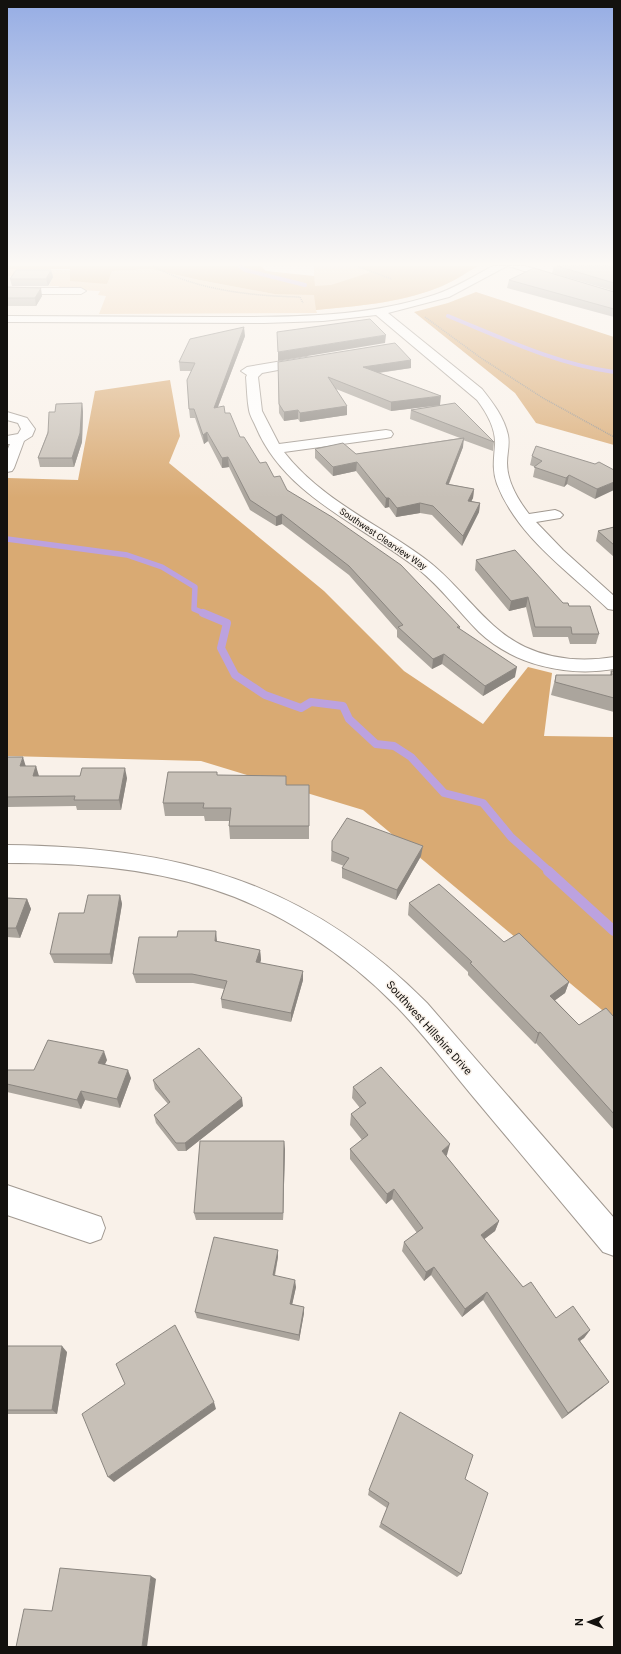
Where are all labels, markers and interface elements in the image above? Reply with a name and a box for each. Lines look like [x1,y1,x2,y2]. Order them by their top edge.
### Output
street label: Southwest Clearview Way [338,506,429,572]
street label: Southwest Hillshire Drive [383,978,475,1078]
north arrow [569,1602,609,1642]
text: N [573,1618,586,1626]

